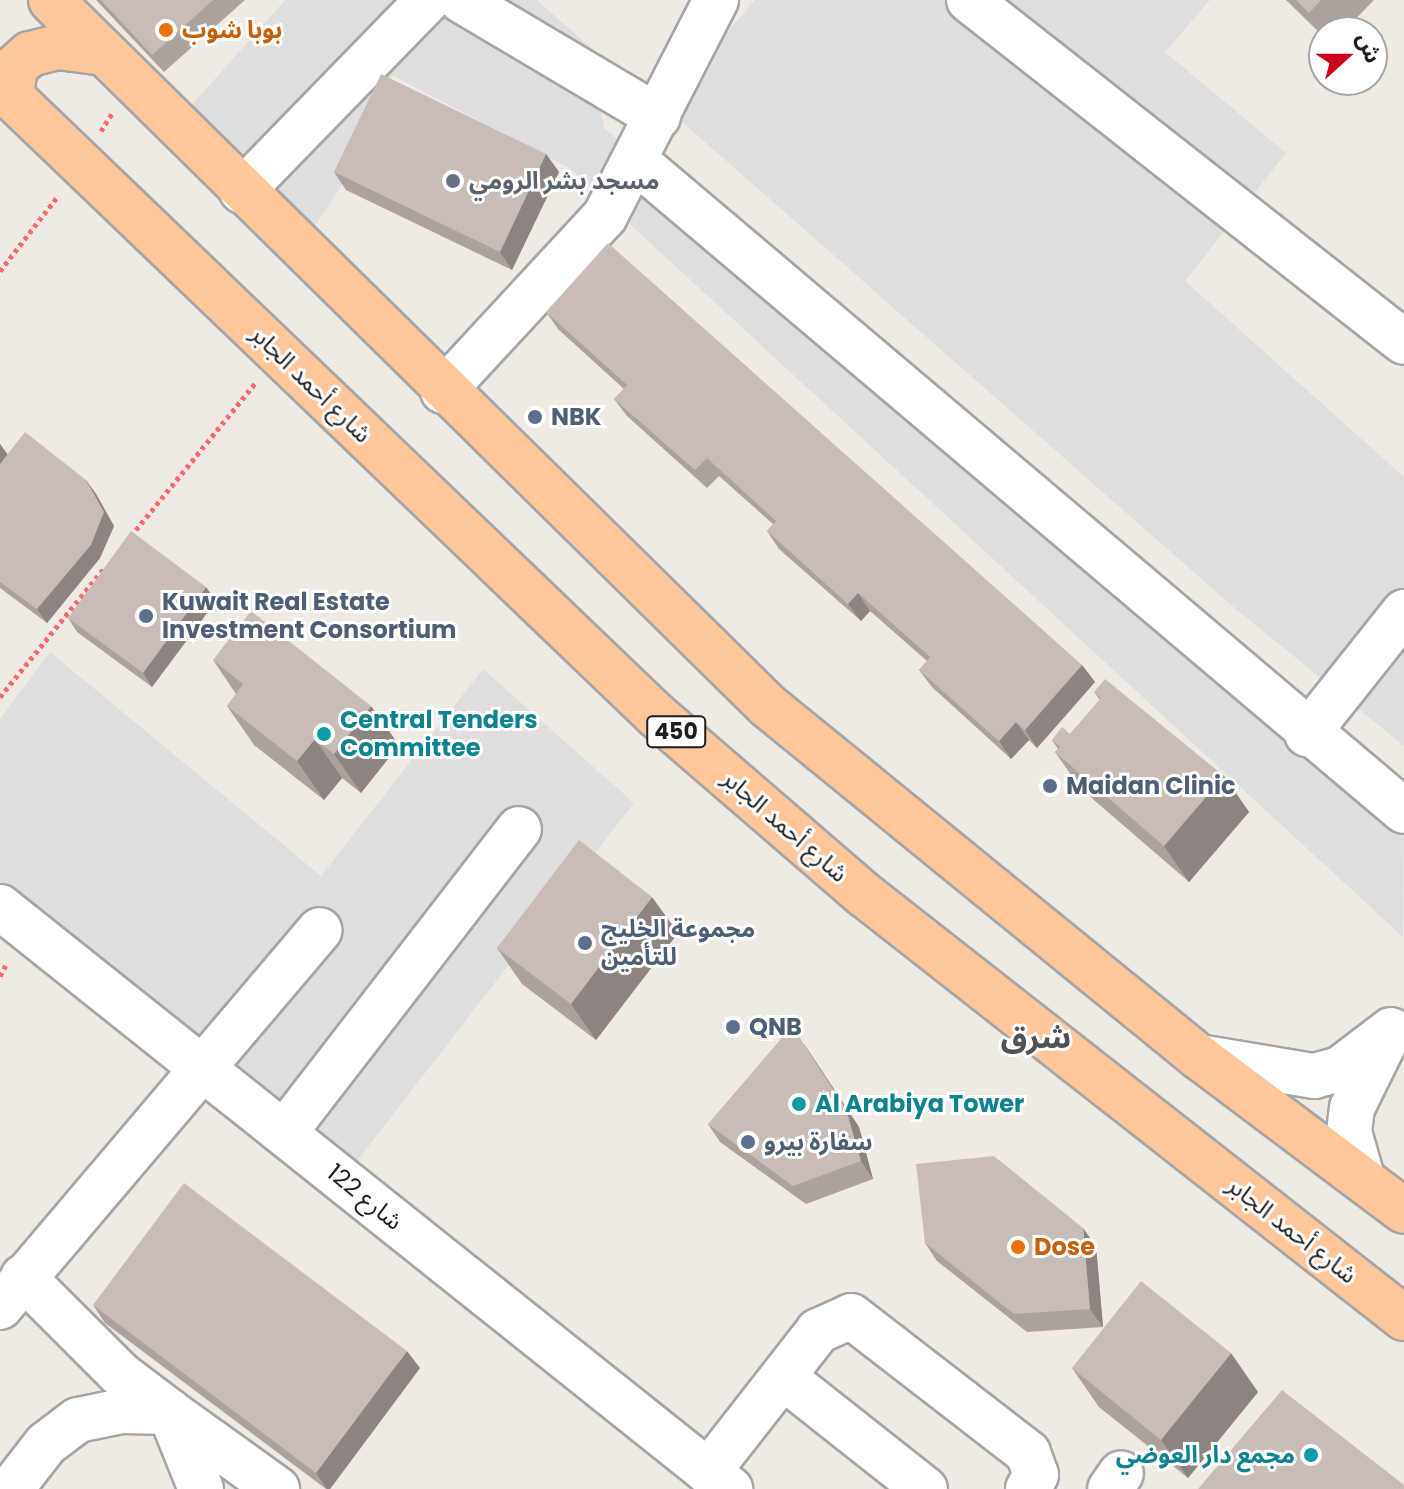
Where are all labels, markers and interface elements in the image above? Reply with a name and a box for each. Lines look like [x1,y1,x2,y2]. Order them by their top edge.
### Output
place label: بوبا شوب [182,16,282,44]
north arrow [1308,16,1388,96]
marker: بوبا شوب [157,21,175,39]
text: ش [1349,28,1389,68]
place label: مسجد بشر الرومي [469,167,659,195]
marker: مسجد بشر الرومي [444,172,462,190]
street label: شارع أحمد الجابر [245,319,377,449]
place label: NBK [551,403,602,431]
marker: NBK [526,408,544,426]
place label: Kuwait Real Estate Investment Consortium [162,588,457,644]
marker: Kuwait Real Estate Investment Consortium [137,607,155,625]
place label: Central Tenders Committee [340,706,538,762]
road number: 450 [646,714,706,750]
marker: Central Tenders Committee [315,725,333,743]
street label: شارع أحمد الجابر [717,764,853,888]
place label: Maidan Clinic [1066,772,1235,800]
marker: Maidan Clinic [1041,777,1059,795]
place label: مجموعة الخليج للتأمين [601,915,755,971]
marker: مجموعة الخليج للتأمين [576,934,594,952]
place label: QNB [749,1013,802,1041]
marker: QNB [724,1018,742,1036]
district label: شرق [1001,1018,1071,1056]
place label: Al Arabiya Tower [815,1090,1024,1118]
marker: Al Arabiya Tower [790,1095,808,1113]
place label: سفارة بيرو [764,1128,873,1156]
marker: سفارة بيرو [739,1133,757,1151]
street label: شارع 122 [322,1158,408,1236]
street label: شارع أحمد الجابر [1222,1171,1362,1289]
place label: Dose [1034,1233,1095,1261]
marker: Dose [1009,1238,1027,1256]
place label: مجمع دار العوضي [1116,1441,1295,1469]
marker: مجمع دار العوضي [1302,1446,1320,1464]

